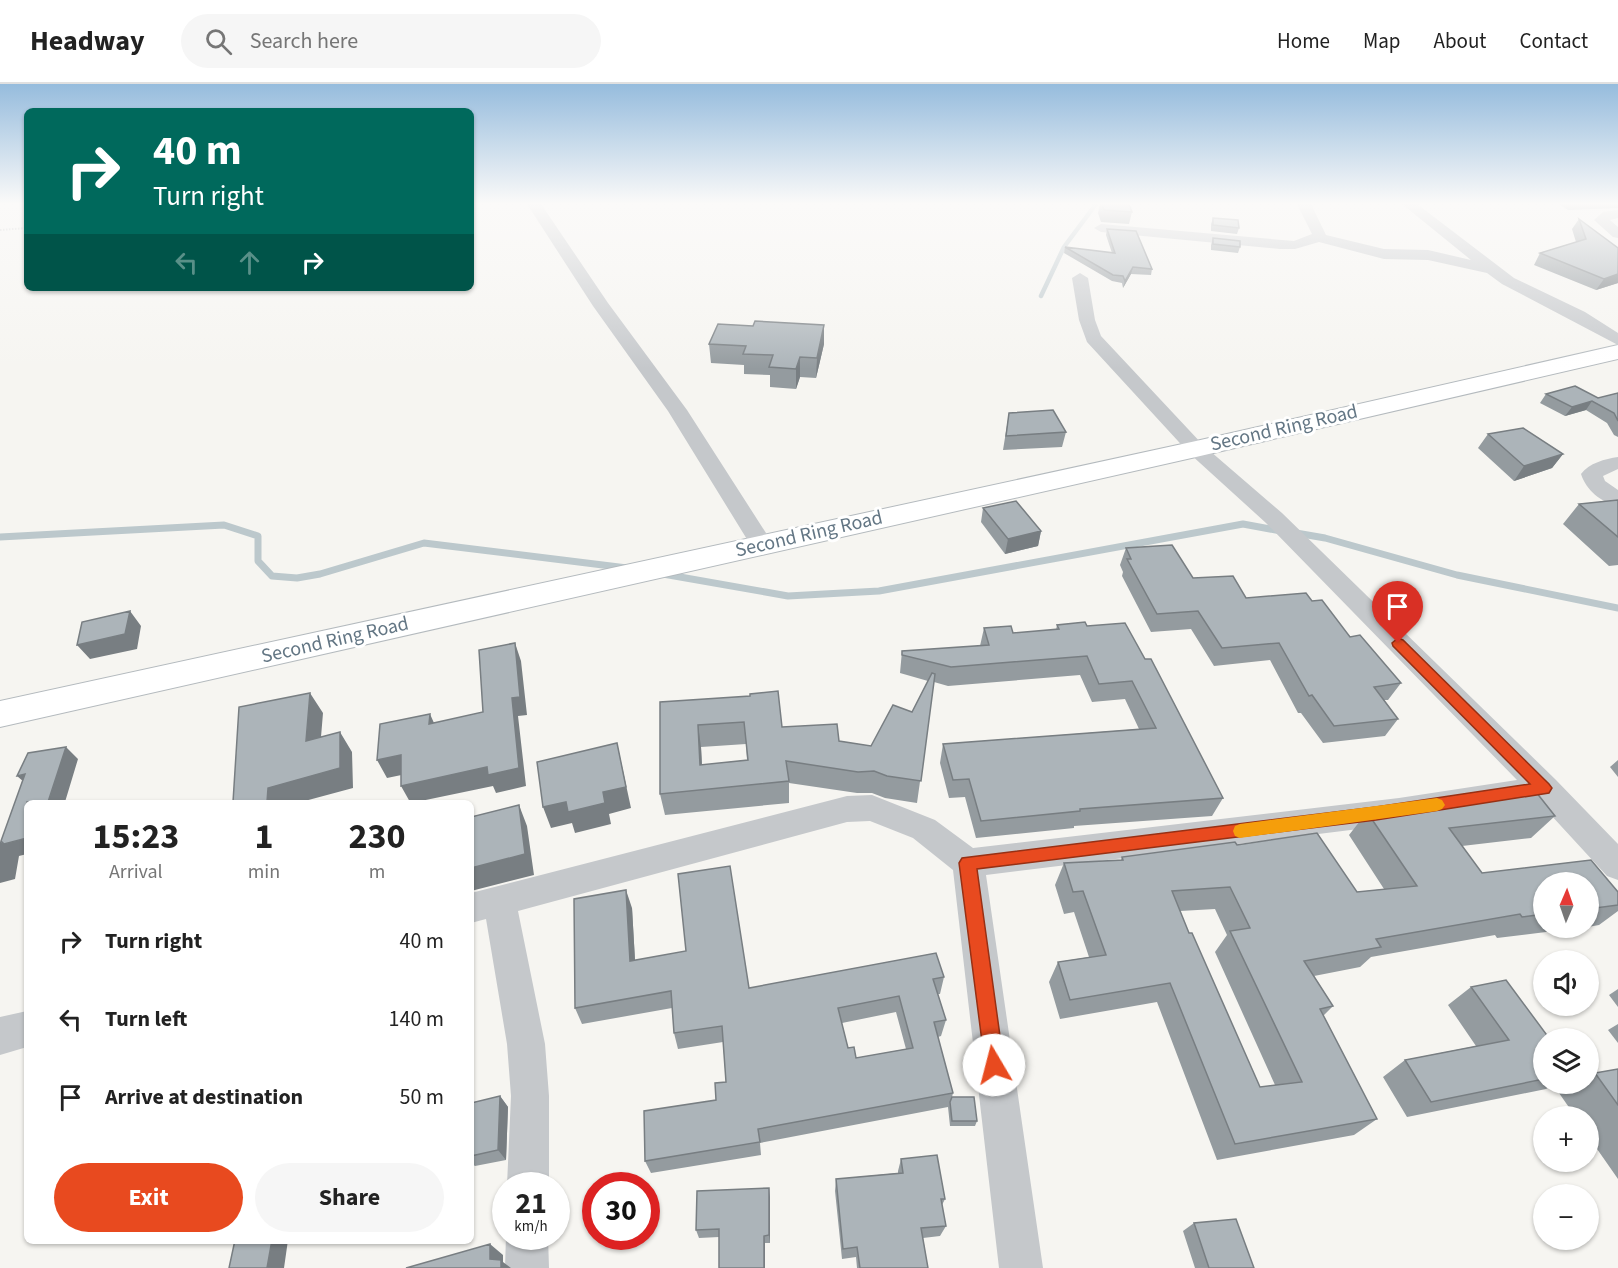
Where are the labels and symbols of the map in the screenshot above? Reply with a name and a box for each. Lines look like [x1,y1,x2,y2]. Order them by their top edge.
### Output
street label: Second Ring Road [1208,397,1360,459]
street label: Second Ring Road [733,503,885,565]
pin [1372,581,1423,643]
street label: Second Ring Road [259,609,411,671]
north arrow [1533,872,1599,938]
position arrow [962,1033,1026,1097]
speed limit sign: 30 [582,1172,660,1250]

